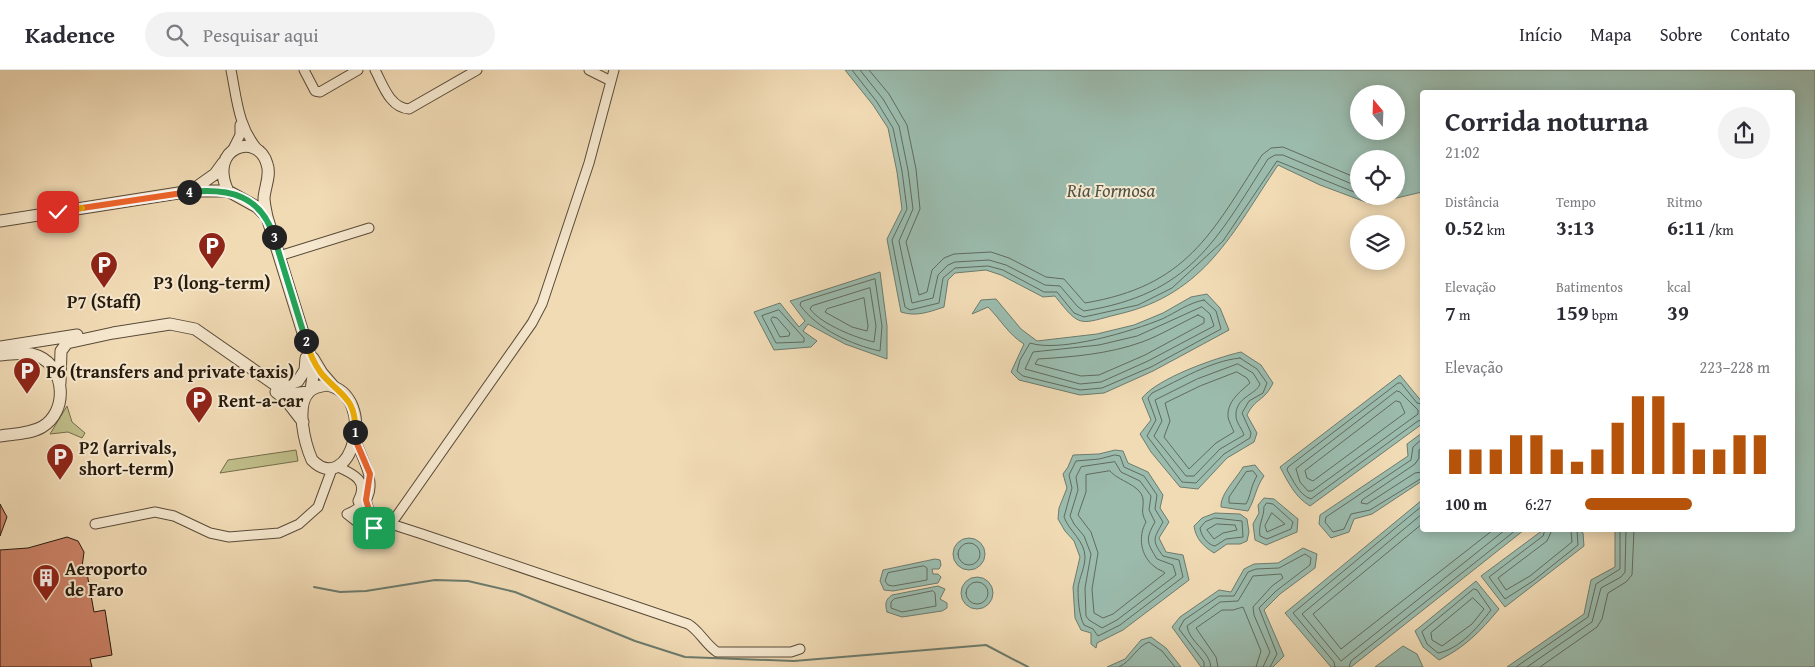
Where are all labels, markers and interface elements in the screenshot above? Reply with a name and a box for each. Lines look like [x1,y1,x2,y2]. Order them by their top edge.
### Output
search box [145,12,495,57]
text: Kadence [25,17,115,52]
icon: search [163,21,191,49]
text: Pesquisar aqui [203,21,319,49]
text: Início [1519,21,1562,48]
text: Mapa [1590,21,1632,48]
text: Sobre [1660,21,1703,48]
text: Contato [1731,21,1790,48]
north arrow [1350,85,1405,140]
map controls [1350,85,1405,270]
text: Corrida noturna [1445,100,1649,141]
button: share [1718,107,1770,159]
text: 21:02 [1445,140,1480,164]
button: locate [1350,150,1405,205]
water label: Ria Formosa [1066,176,1155,204]
pin: 4 [176,180,202,204]
text: 4 [186,182,193,202]
pin [37,191,79,233]
text: Distância [1445,192,1499,212]
text: Tempo [1556,192,1596,212]
text: Ritmo [1667,192,1703,212]
icon: check [44,198,72,226]
text: 0.52 [1445,212,1484,243]
text: 3:13 [1556,212,1595,243]
text: 6:11 [1667,212,1706,243]
button: layers [1350,215,1405,270]
text: km [1484,220,1505,240]
text: /km [1706,220,1734,240]
pin: 3 [262,224,286,250]
text: 3 [271,227,278,247]
parking icon: P3 (long-term) [197,231,227,270]
parking icon: P7 (Staff) [89,250,119,289]
place label: P3 (long-term) [154,269,271,296]
text: Elevação [1445,277,1496,297]
text: Batimentos [1556,277,1623,297]
text: kcal [1667,277,1691,297]
place label: P7 (Staff) [67,288,141,315]
text: 7 [1445,297,1456,328]
text: 159 [1556,297,1589,328]
text: 39 [1667,297,1689,328]
text: m [1456,305,1470,325]
text: bpm [1589,305,1618,325]
pin: 2 [294,328,318,354]
text: 2 [303,331,310,351]
text: Elevação [1445,355,1503,379]
text: 223–228 m [1700,355,1770,379]
parking icon: P6 (transfers and private taxis) [12,356,42,395]
place label: P6 (transfers and private taxis) [46,358,294,385]
parking icon: Rent-a-car [184,385,214,424]
place label: Rent-a-car [218,387,304,414]
pin: 1 [342,420,368,444]
text: 1 [352,422,359,442]
place label: P2 (arrivals, short-term) [79,434,177,482]
parking icon: P2 (arrivals, short-term) [45,442,75,481]
text: 100 m [1445,492,1487,516]
text: 6:27 [1525,492,1552,516]
pin [353,507,395,549]
icon: arrive [360,514,388,542]
place label: Aeroporto de Faro [65,555,148,603]
building icon: Aeroporto de Faro [31,563,61,602]

